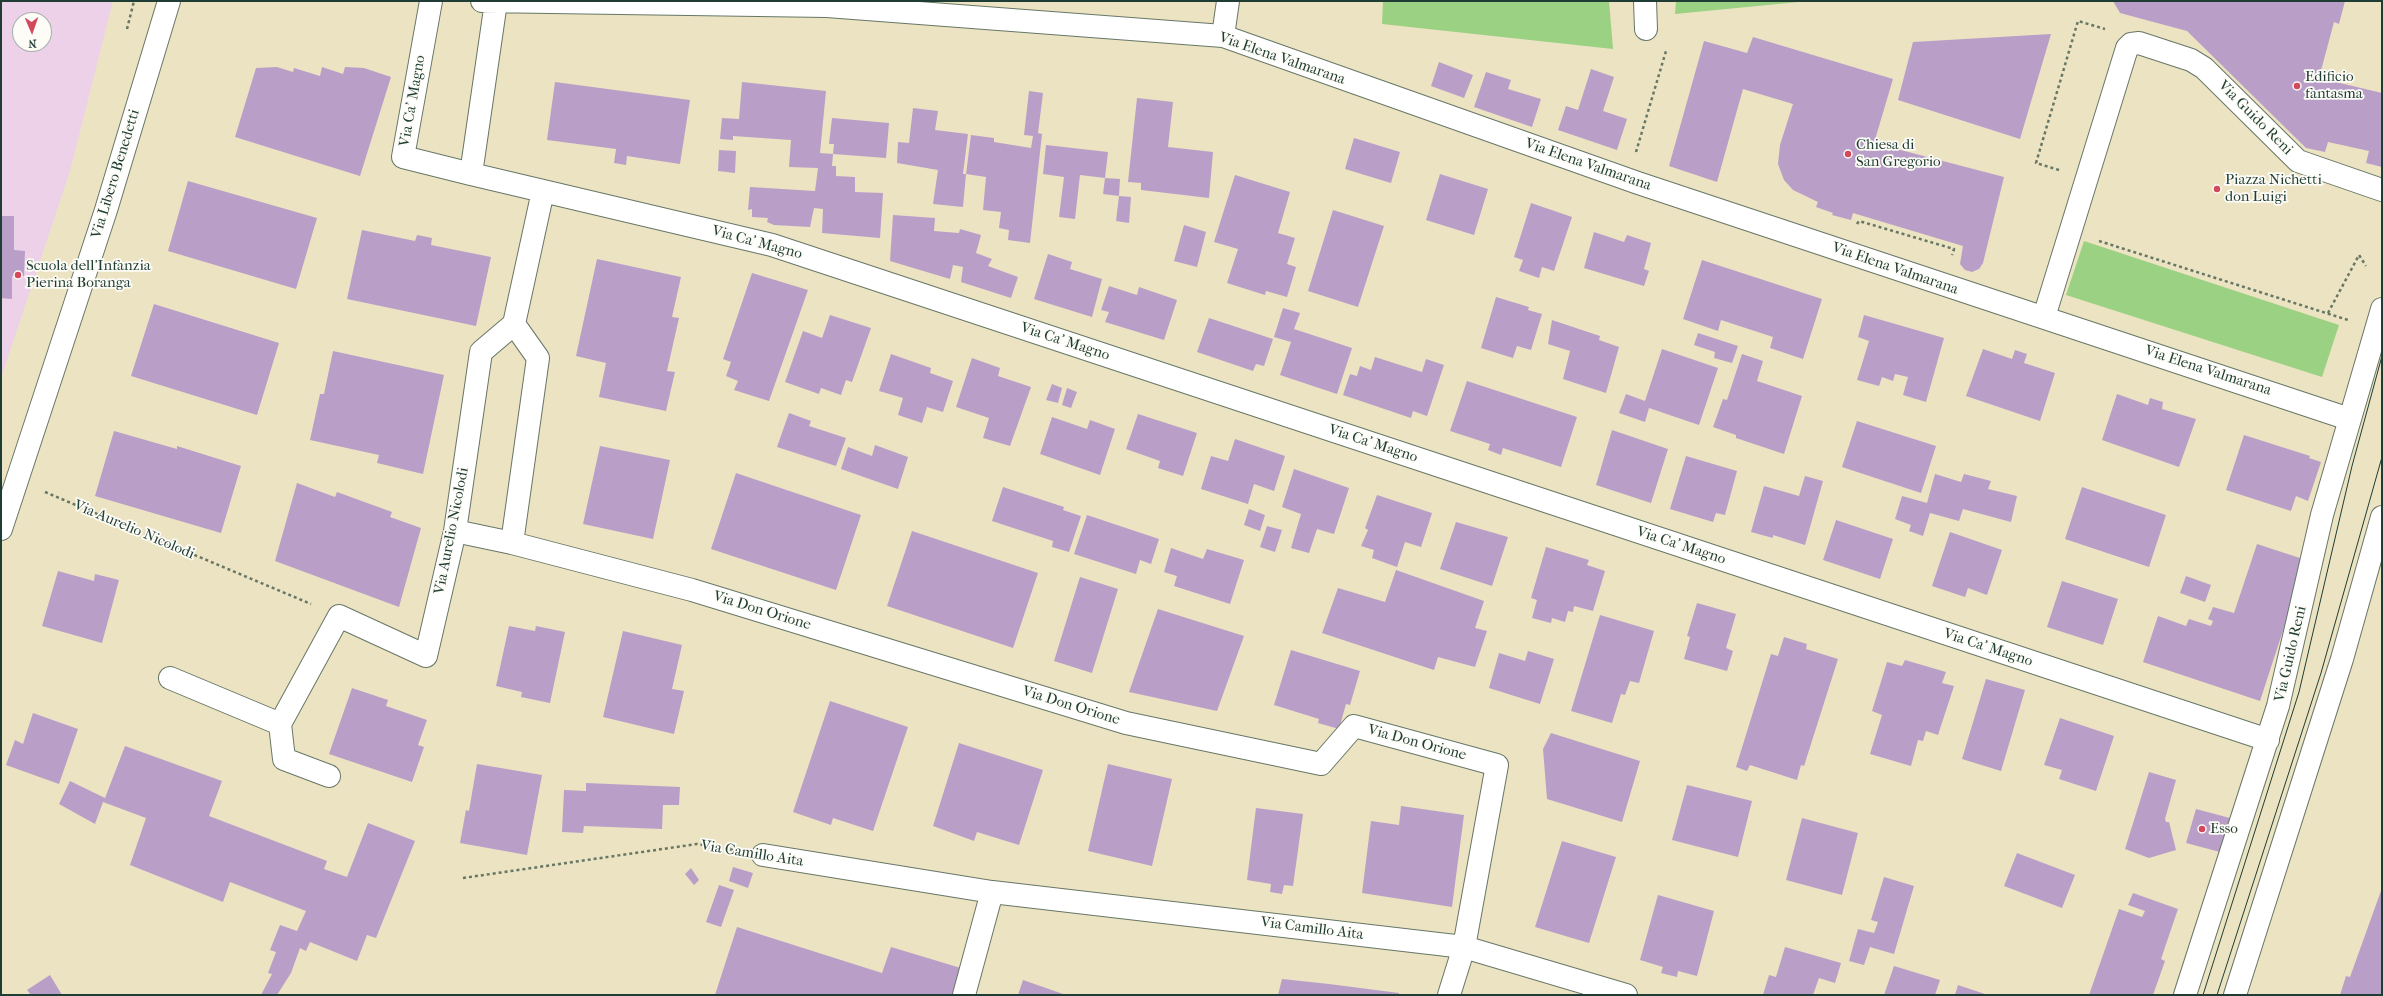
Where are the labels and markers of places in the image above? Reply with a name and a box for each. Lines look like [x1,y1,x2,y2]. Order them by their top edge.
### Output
place label: Edificio fantasma [2305,68,2363,103]
marker: Edificio fantasma [2292,81,2302,91]
place label: Chiesa di San Gregorio [1856,136,1941,171]
marker: Chiesa di San Gregorio [1843,149,1853,159]
place label: Piazza Nichetti don Luigi [2225,171,2322,206]
marker: Piazza Nichetti don Luigi [2212,184,2222,194]
place label: Scuola dell'Infanzia Pierina Boranga [26,257,151,292]
marker: Scuola dell'Infanzia Pierina Boranga [13,270,23,280]
place label: Esso [2210,820,2238,838]
marker: Esso [2197,824,2207,834]

